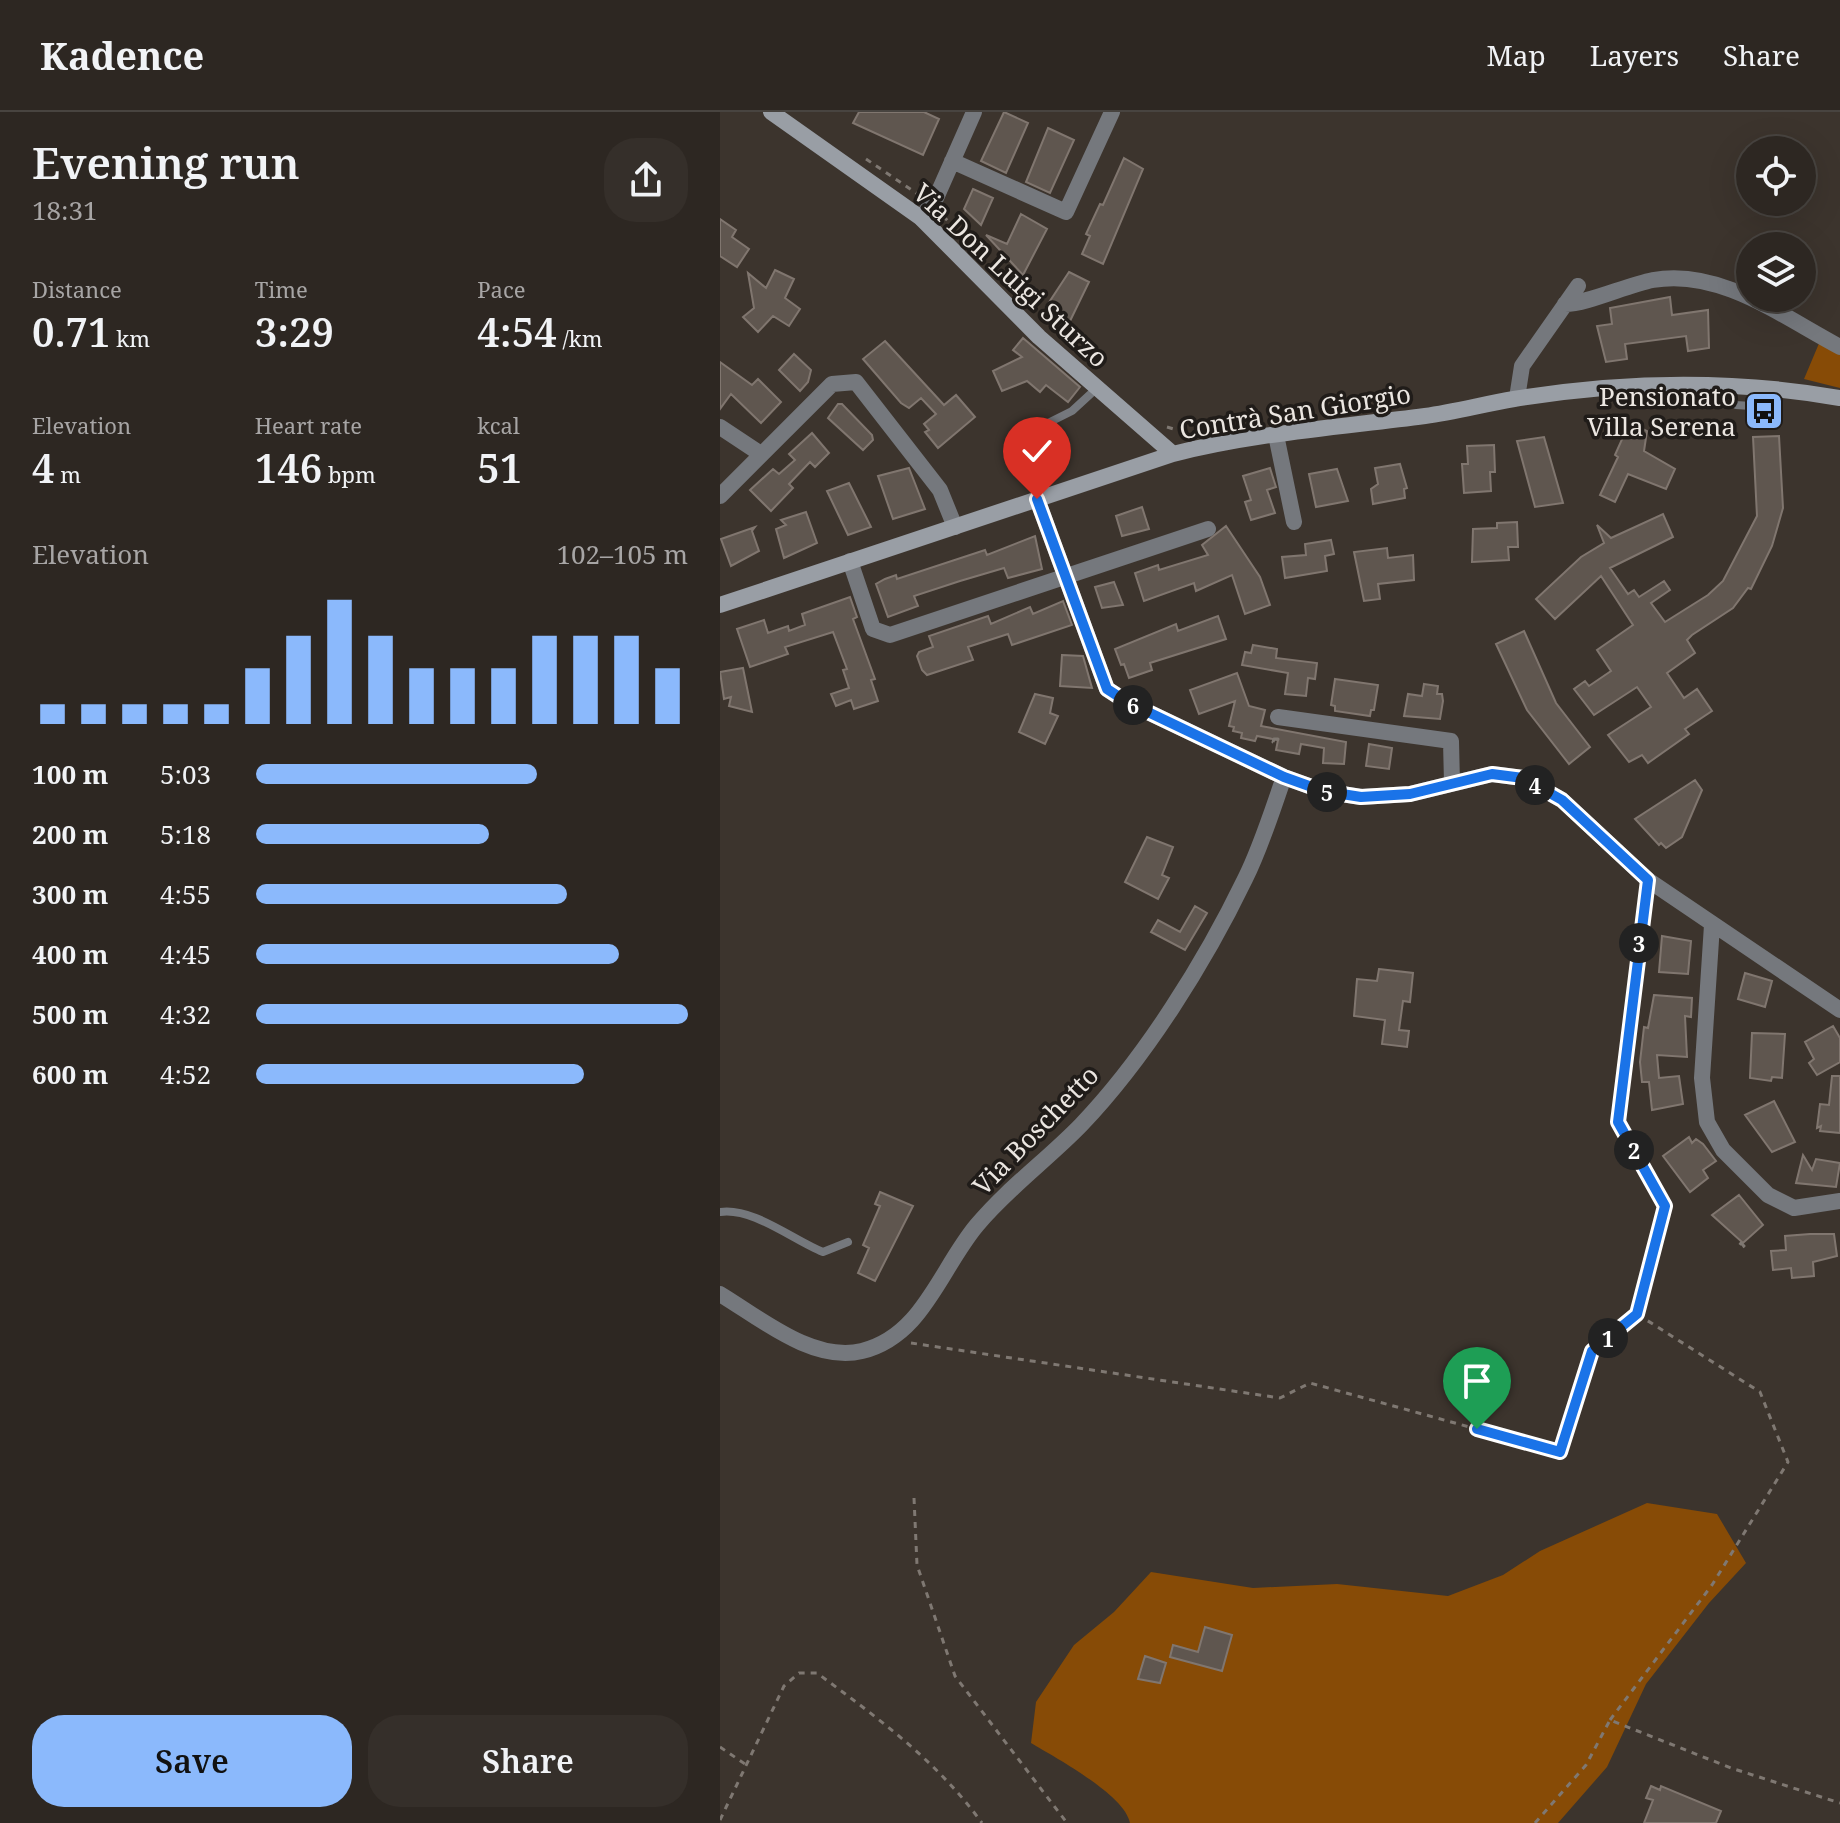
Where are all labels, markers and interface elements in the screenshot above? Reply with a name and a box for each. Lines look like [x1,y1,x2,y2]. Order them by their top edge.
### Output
text: Kadence [40,29,204,81]
text: Map [1487,36,1546,74]
text: Layers [1590,36,1679,74]
text: Share [1723,36,1800,74]
text: Evening run [32,132,300,192]
map controls [1736,136,1816,312]
button: locate [1736,136,1816,216]
button: share [604,138,688,222]
street label: Via Don Luigi Sturzo [905,175,1117,375]
text: 18:31 [32,192,98,228]
button: layers [1736,232,1816,312]
text: Distance [32,274,122,304]
text: Time [255,274,308,304]
text: Pace [477,274,526,304]
text: 0.71 [32,304,111,359]
text: 3:29 [255,304,334,359]
text: 4:54 [477,304,557,359]
text: km [111,323,150,353]
text: /km [557,323,603,353]
street label: Contrà San Giorgio [1177,375,1413,447]
place label: Pensionato Villa Serena [1587,378,1736,444]
bus stop icon: Pensionato Villa Serena [1743,390,1785,432]
text: Elevation [32,410,131,440]
text: Heart rate [255,410,362,440]
text: kcal [477,410,520,440]
pin [1003,417,1071,499]
icon: check [1015,429,1059,473]
text: 4 [32,440,55,495]
text: 146 [255,440,322,495]
text: 51 [477,440,522,495]
text: m [55,459,81,489]
text: bpm [322,459,376,489]
text: Elevation [32,536,149,572]
text: 102–105 m [556,536,688,572]
pin: 6 [1113,685,1153,725]
text: 6 [1127,690,1139,720]
text: 100 m [32,756,108,792]
text: 5:03 [160,756,211,792]
pin: 4 [1515,765,1555,805]
text: 4 [1529,770,1541,800]
pin: 5 [1307,772,1347,812]
text: 5 [1321,777,1333,807]
text: 200 m [32,816,108,852]
text: 5:18 [160,816,211,852]
text: 300 m [32,876,108,912]
text: 4:55 [160,876,211,912]
pin: 3 [1619,923,1659,963]
text: 3 [1633,928,1645,958]
text: 400 m [32,936,108,972]
text: 4:45 [160,936,211,972]
text: 500 m [32,996,108,1032]
text: 4:32 [160,996,211,1032]
text: 600 m [32,1056,108,1092]
text: 4:52 [160,1056,211,1092]
street label: Via Boschetto [964,1057,1106,1203]
pin: 2 [1614,1130,1654,1170]
text: 2 [1628,1135,1640,1165]
pin: 1 [1588,1318,1628,1358]
text: 1 [1602,1323,1614,1353]
pin [1443,1347,1511,1429]
icon: arrive [1455,1359,1499,1403]
button: Save [32,1715,352,1807]
button: Share [368,1715,688,1807]

